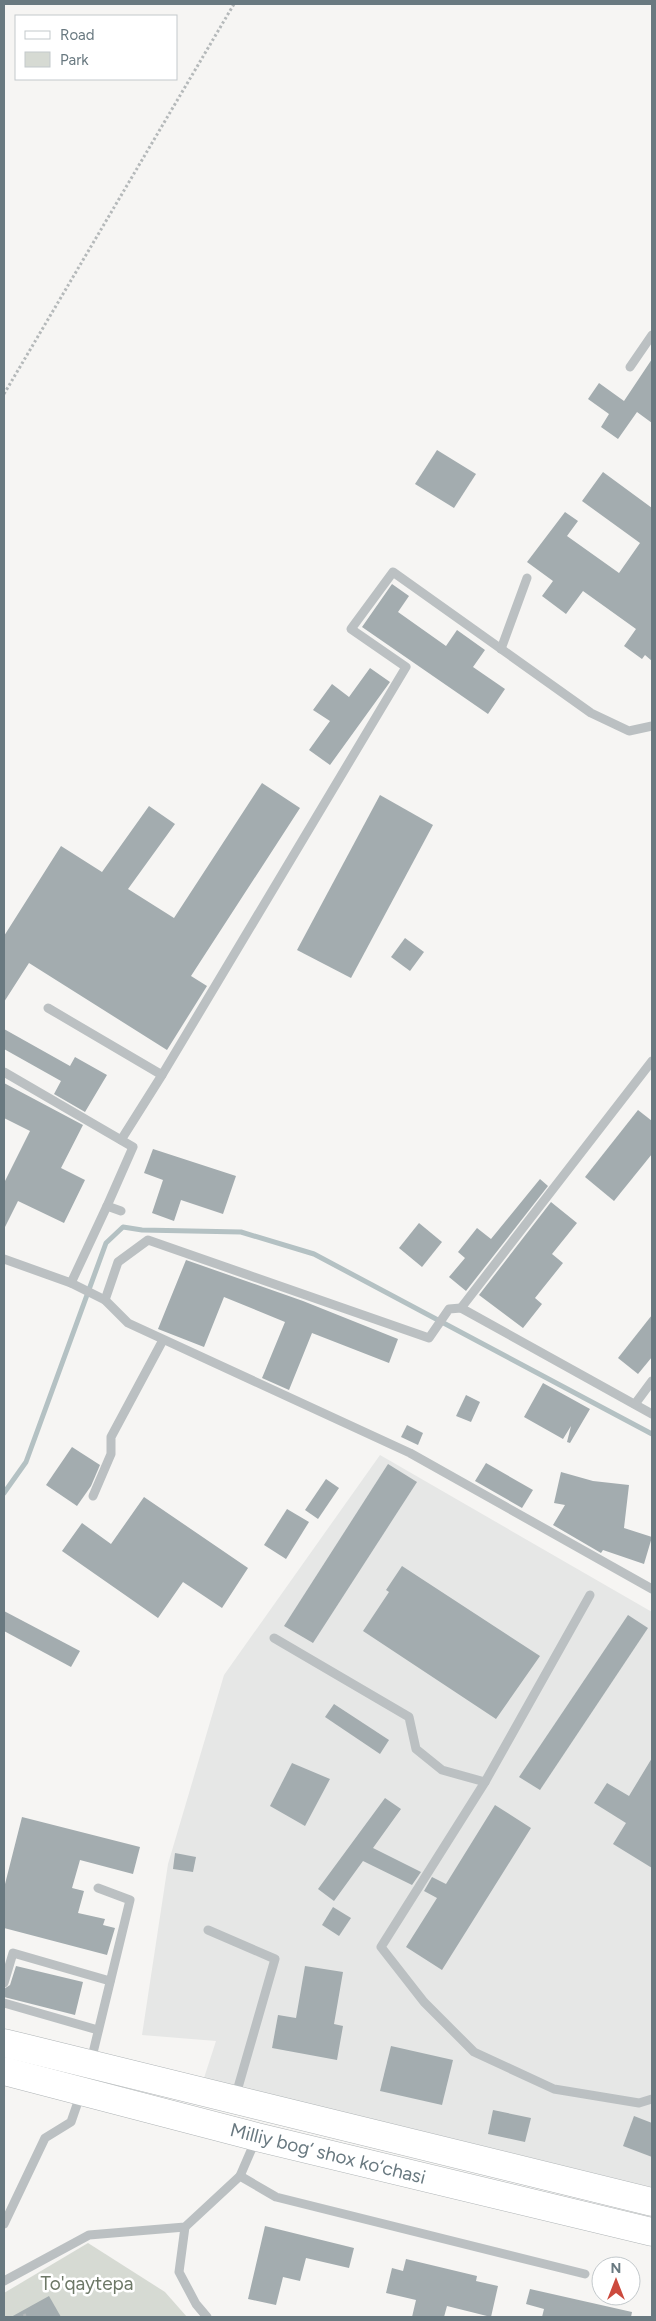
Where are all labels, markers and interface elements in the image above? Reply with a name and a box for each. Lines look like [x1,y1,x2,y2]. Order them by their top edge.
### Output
legend [15,15,178,80]
text: Road [60,26,95,44]
text: Park [60,51,89,69]
street label: Milliy bog‘ shox ko‘chasi [228,2118,428,2189]
north arrow [591,2256,641,2306]
text: N [611,2260,621,2277]
park label: To'qaytepa [40,2272,134,2295]

